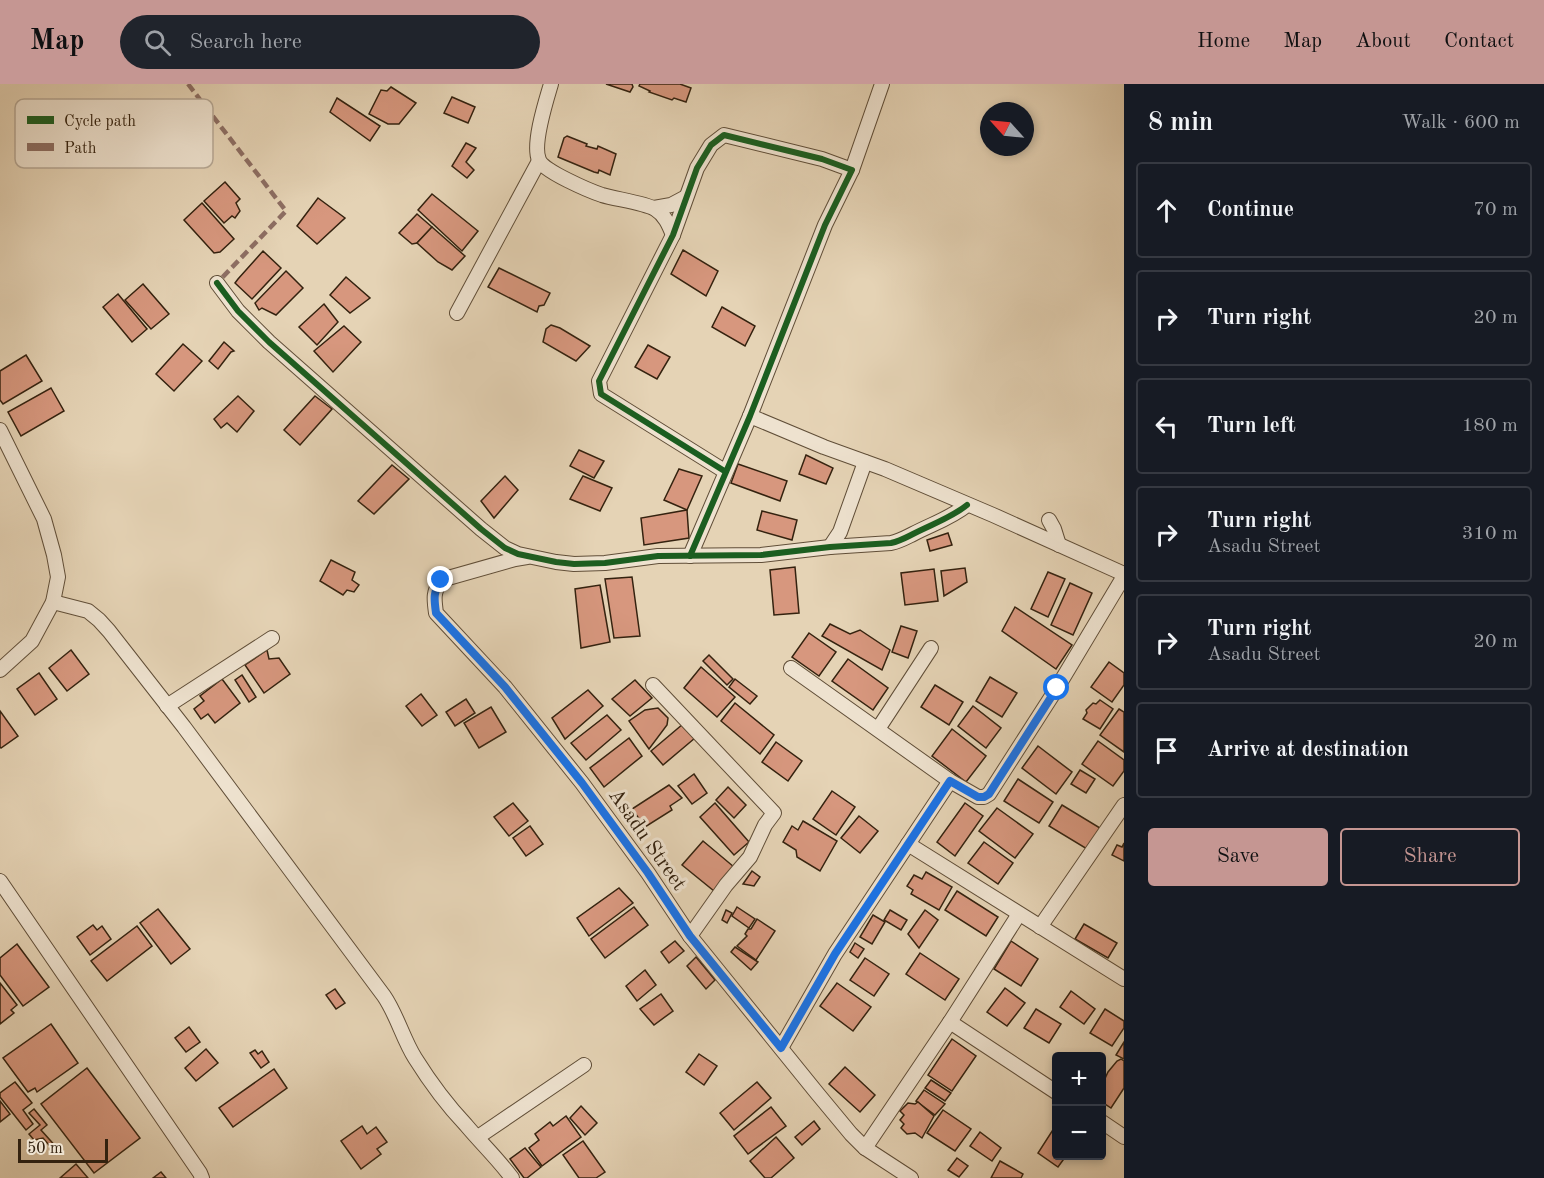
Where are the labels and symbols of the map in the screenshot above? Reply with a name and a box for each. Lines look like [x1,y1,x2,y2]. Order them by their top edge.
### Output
legend [15,99,213,168]
north arrow [980,102,1034,156]
text: Cycle path [64,114,136,130]
text: Path [64,141,97,157]
route end [427,566,453,592]
route start [1043,674,1069,700]
street label: Asadu Street [604,785,690,895]
scale bar [18,1136,108,1164]

